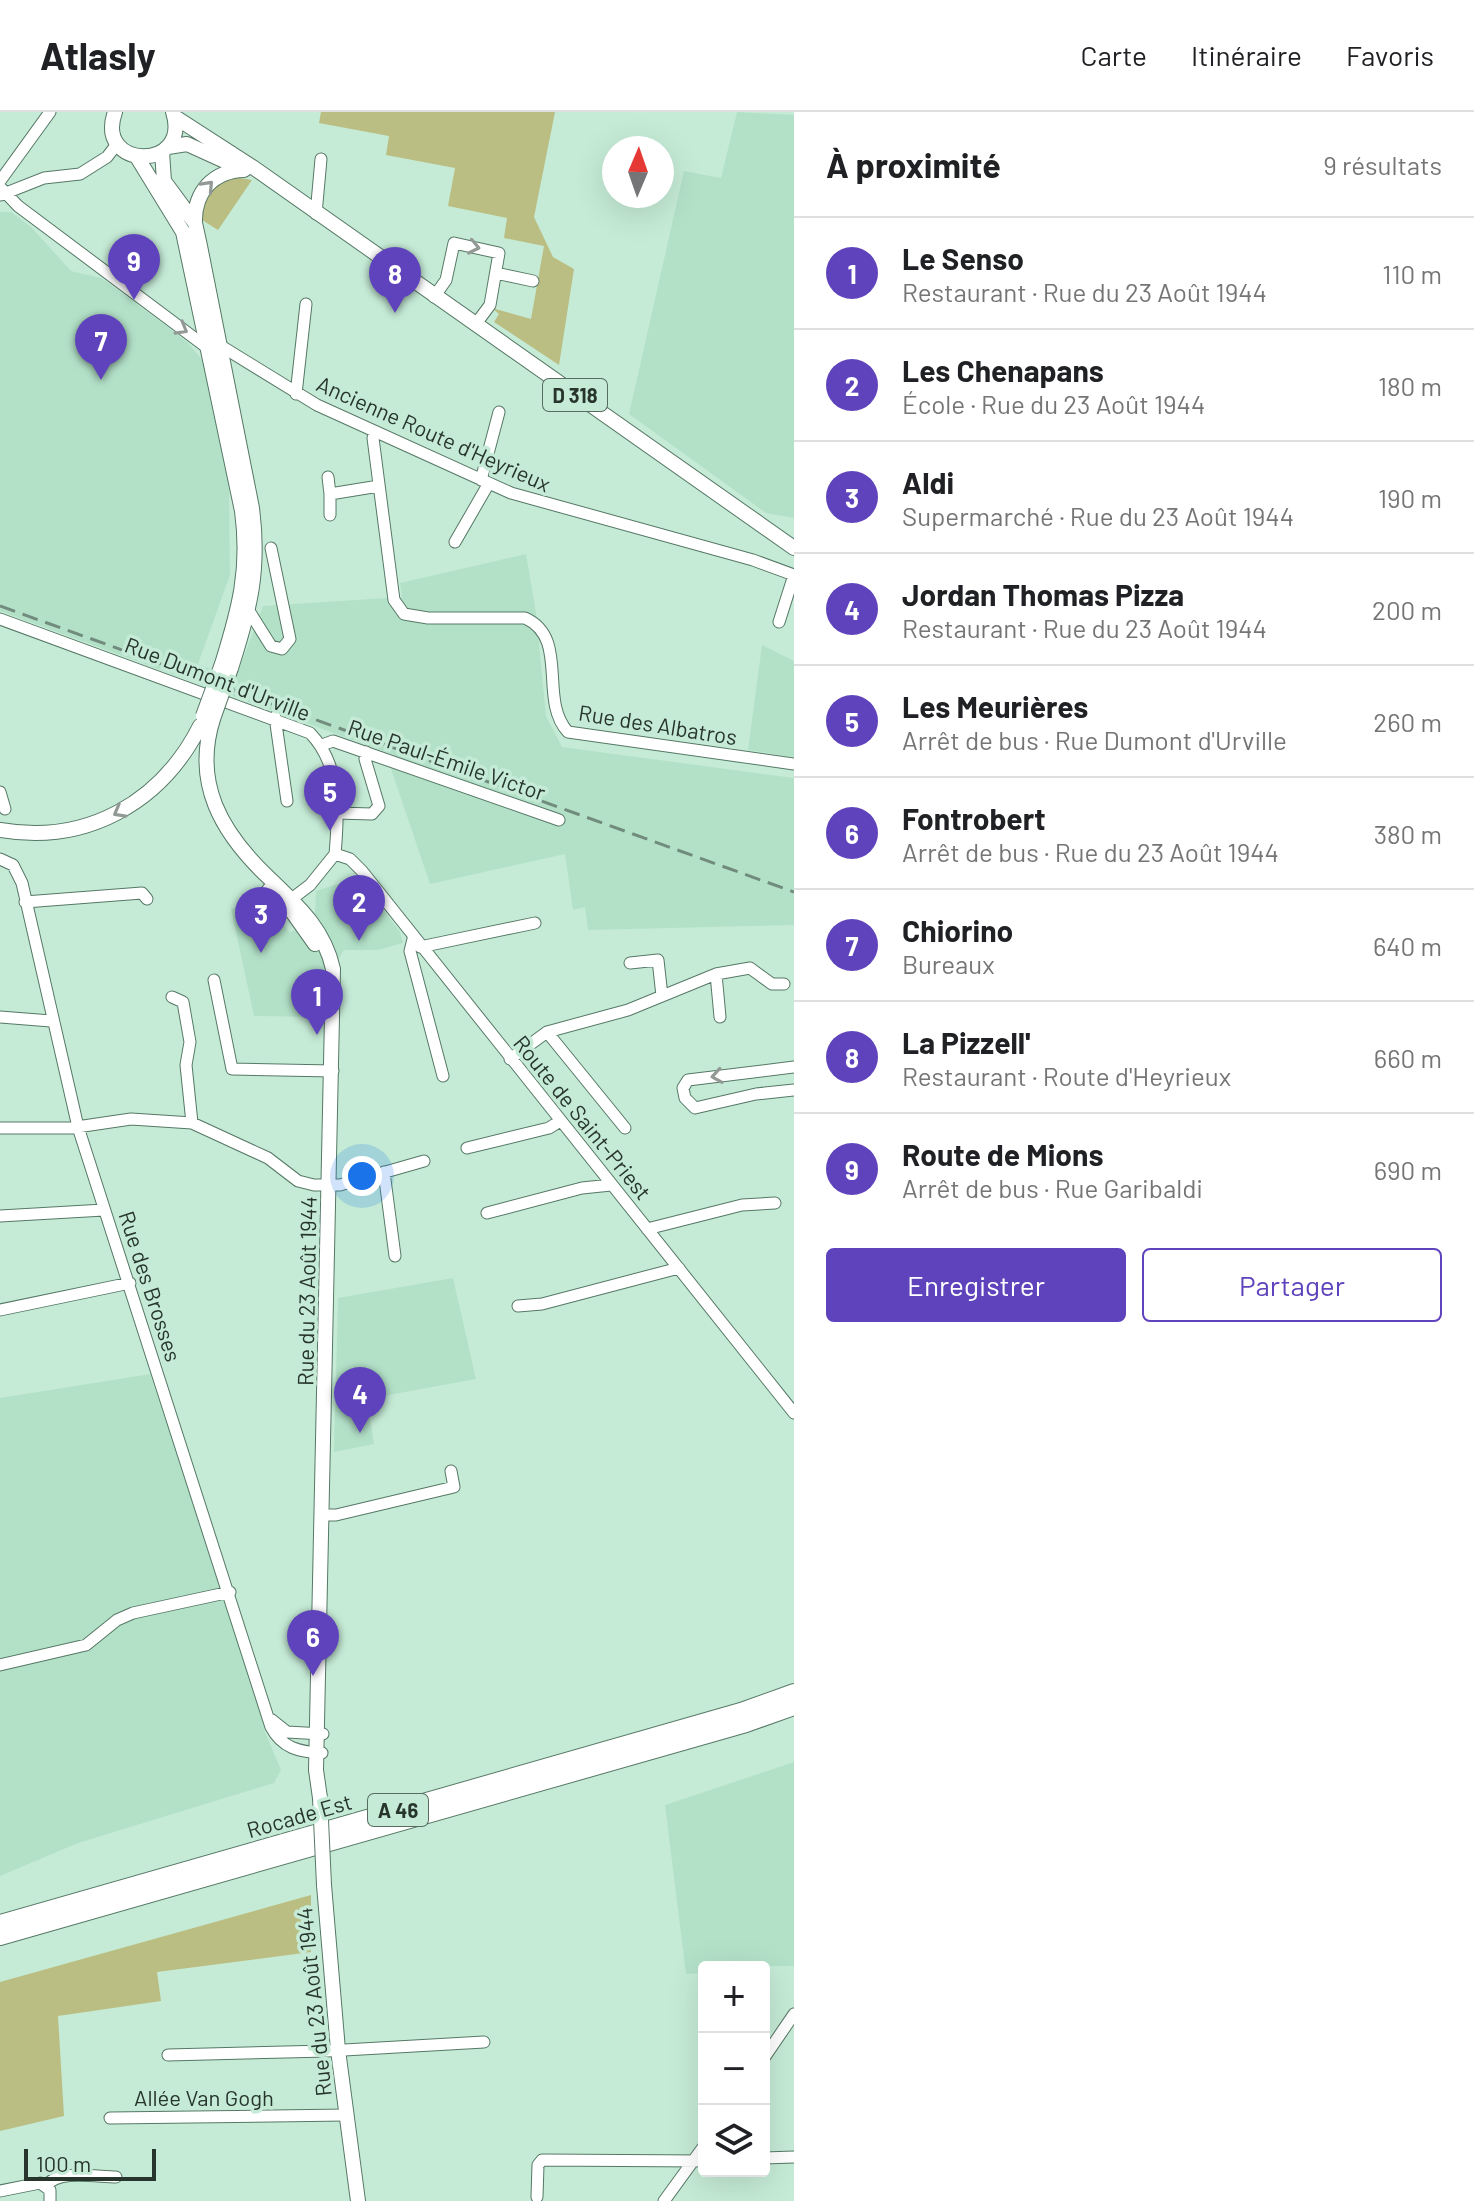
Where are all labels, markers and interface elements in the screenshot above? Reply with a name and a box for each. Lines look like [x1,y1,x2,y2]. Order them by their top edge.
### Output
text: Atlasly [40,32,156,78]
text: Carte [1081,38,1147,72]
text: Itinéraire [1191,38,1302,72]
text: Favoris [1346,38,1434,72]
north arrow [602,136,674,208]
text: À proximité [826,144,1001,185]
text: 9 résultats [1323,149,1442,180]
one-way arrow [199,181,214,195]
pin: 9 [108,234,160,300]
one-way arrow [466,238,480,255]
text: Le Senso [902,240,1024,276]
pin: 8 [369,247,421,313]
text: 1 [847,258,857,289]
text: 110 m [1382,258,1442,289]
text: Restaurant · Rue du 23 Août 1944 [902,276,1267,307]
pin: 7 [75,314,127,380]
one-way arrow [174,319,188,335]
text: Les Chenapans [902,352,1104,388]
street label: Ancienne Route d'Heyrieux [313,370,555,496]
text: 2 [845,370,859,401]
text: 180 m [1378,370,1442,401]
road number: D 318 [543,379,607,411]
text: École · Rue du 23 Août 1944 [902,388,1205,419]
text: Aldi [902,464,954,500]
text: 3 [845,482,859,513]
text: 190 m [1378,482,1442,513]
text: Supermarché · Rue du 23 Août 1944 [902,500,1294,531]
text: Jordan Thomas Pizza [902,576,1184,612]
text: 4 [844,594,860,625]
text: 200 m [1372,594,1442,625]
text: Restaurant · Rue du 23 Août 1944 [902,612,1267,643]
street label: Rue Dumont d'Urville [122,631,314,725]
text: Les Meurières [902,688,1088,724]
street label: Rue des Albatros [577,699,739,749]
text: 5 [845,706,859,737]
text: 260 m [1373,706,1442,737]
street label: Rue Paul-Émile Victor [345,713,549,805]
text: Arrêt de bus · Rue Dumont d'Urville [902,724,1287,755]
pin: 5 [304,765,356,831]
text: Fontrobert [902,800,1046,836]
one-way arrow [113,803,127,818]
text: 6 [845,818,859,849]
text: 380 m [1374,818,1442,849]
text: Arrêt de bus · Rue du 23 Août 1944 [902,836,1279,867]
pin: 2 [333,875,385,941]
pin: 3 [235,887,287,953]
text: Chiorino [902,912,1013,948]
text: 7 [846,930,858,961]
text: 640 m [1373,930,1442,961]
text: Bureaux [902,948,995,979]
pin: 1 [291,969,343,1035]
text: La Pizzell' [902,1024,1030,1060]
street label: Route de Saint-Priest [509,1030,657,1204]
text: 8 [845,1042,859,1073]
text: 660 m [1374,1042,1442,1073]
text: Restaurant · Route d'Heyrieux [902,1060,1231,1091]
one-way arrow [710,1067,723,1084]
text: Route de Mions [902,1136,1103,1172]
text: 9 [845,1154,859,1185]
text: 690 m [1374,1154,1442,1185]
your location [342,1156,382,1196]
text: Arrêt de bus · Rue Garibaldi [902,1172,1203,1203]
street label: Rue du 23 Août 1944 [291,1196,321,1386]
street label: Rue des Brosses [114,1208,188,1364]
button: Enregistrer [826,1248,1126,1322]
button: Partager [1142,1248,1442,1322]
pin: 4 [334,1367,386,1433]
pin: 6 [287,1610,339,1676]
street label: Rocade Est [243,1788,355,1842]
road number: A 46 [368,1794,428,1826]
street label: Rue du 23 Août 1944 [290,1906,336,2098]
map controls [698,1961,770,2177]
button: + [698,1961,770,2033]
button: − [698,2033,770,2105]
street label: Allée Van Gogh [134,2084,274,2110]
button: layers [698,2105,770,2177]
scale bar [24,2145,156,2181]
text: 100 m [36,2150,91,2176]

